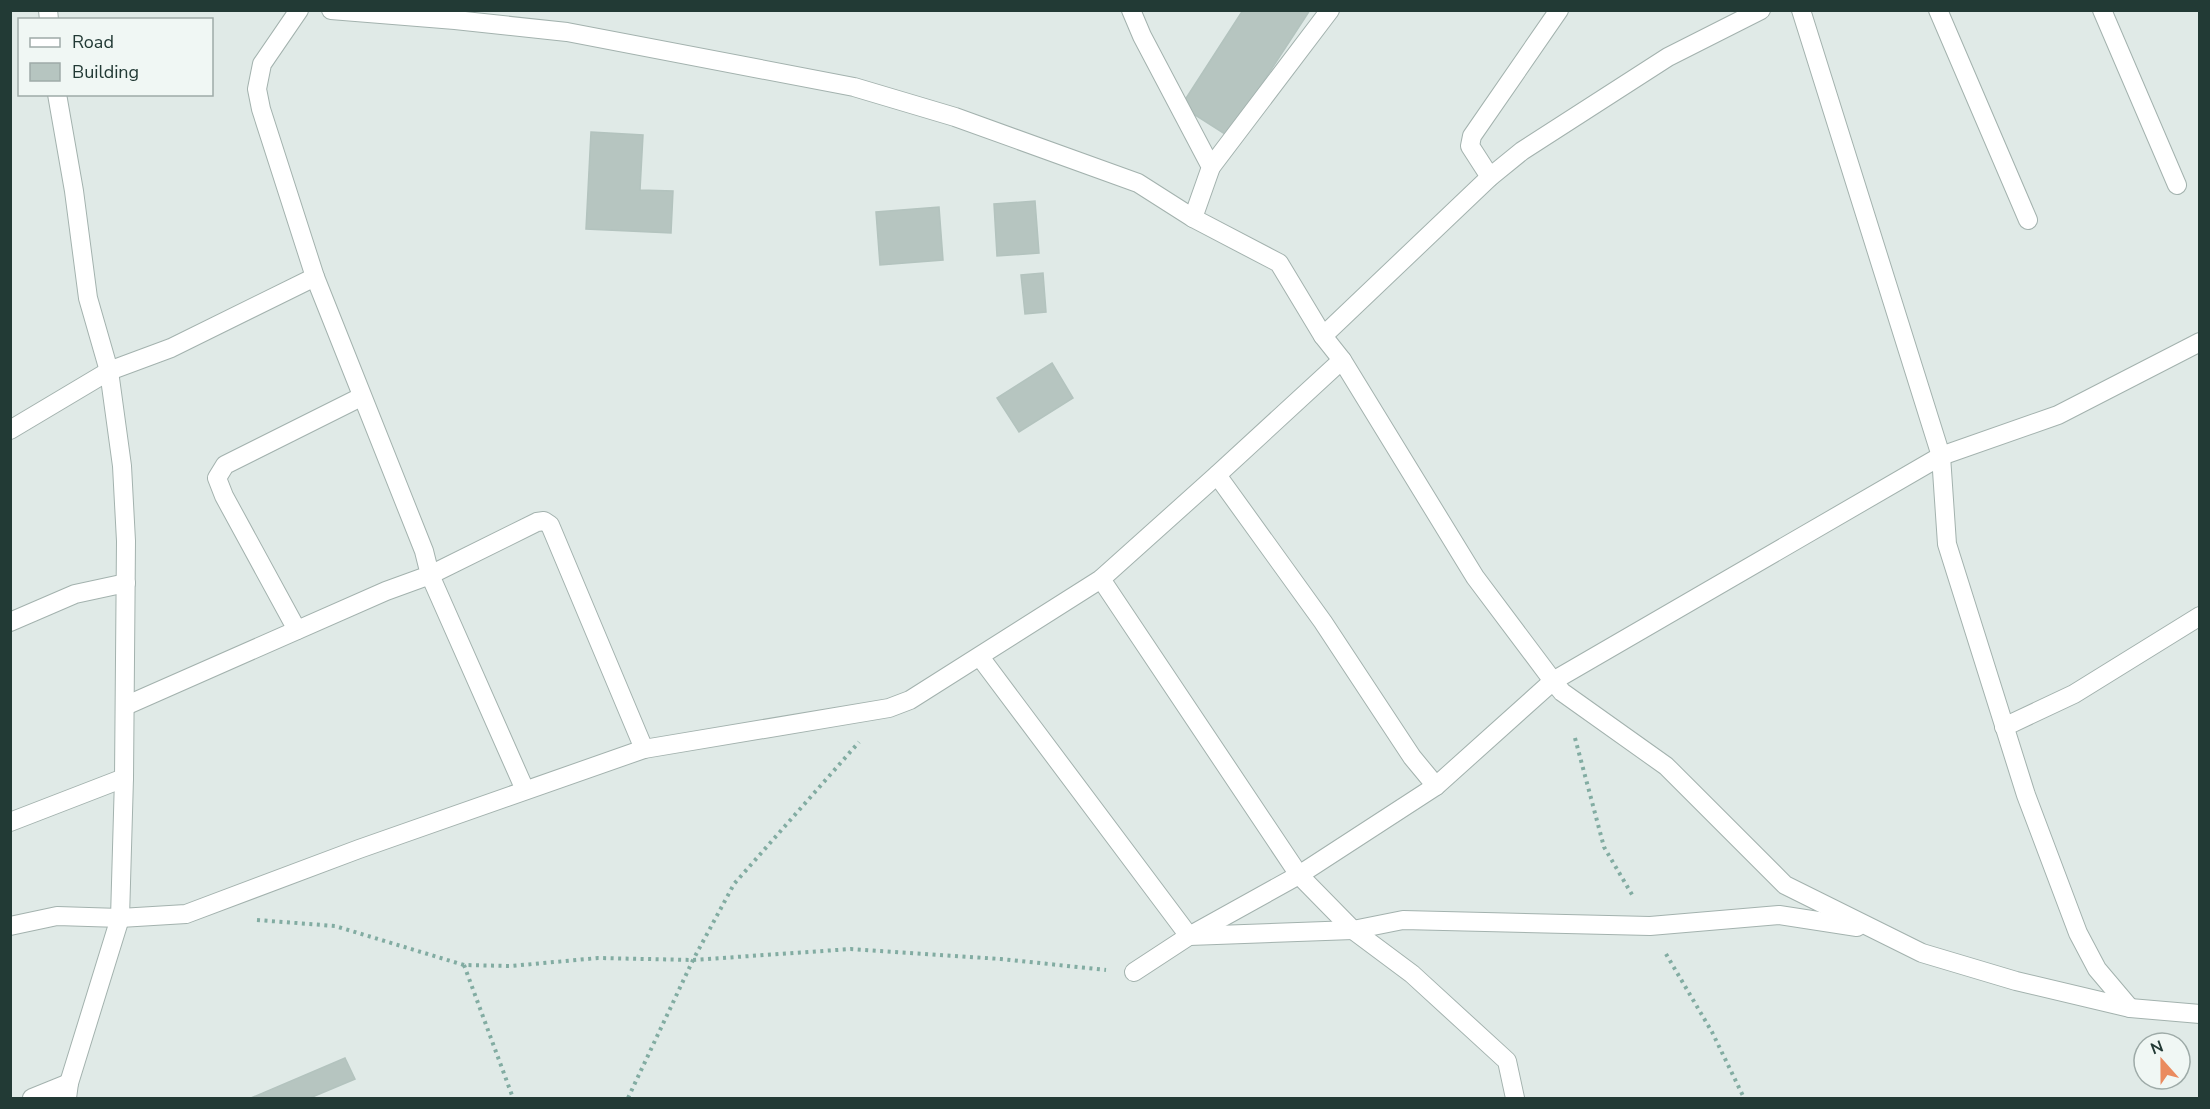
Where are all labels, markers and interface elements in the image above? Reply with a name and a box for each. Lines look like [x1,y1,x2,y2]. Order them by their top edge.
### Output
legend [18,18,213,96]
text: Road [72,30,114,54]
text: Building [72,60,139,84]
north arrow [2132,1031,2192,1091]
text: N [2147,1036,2167,1060]

